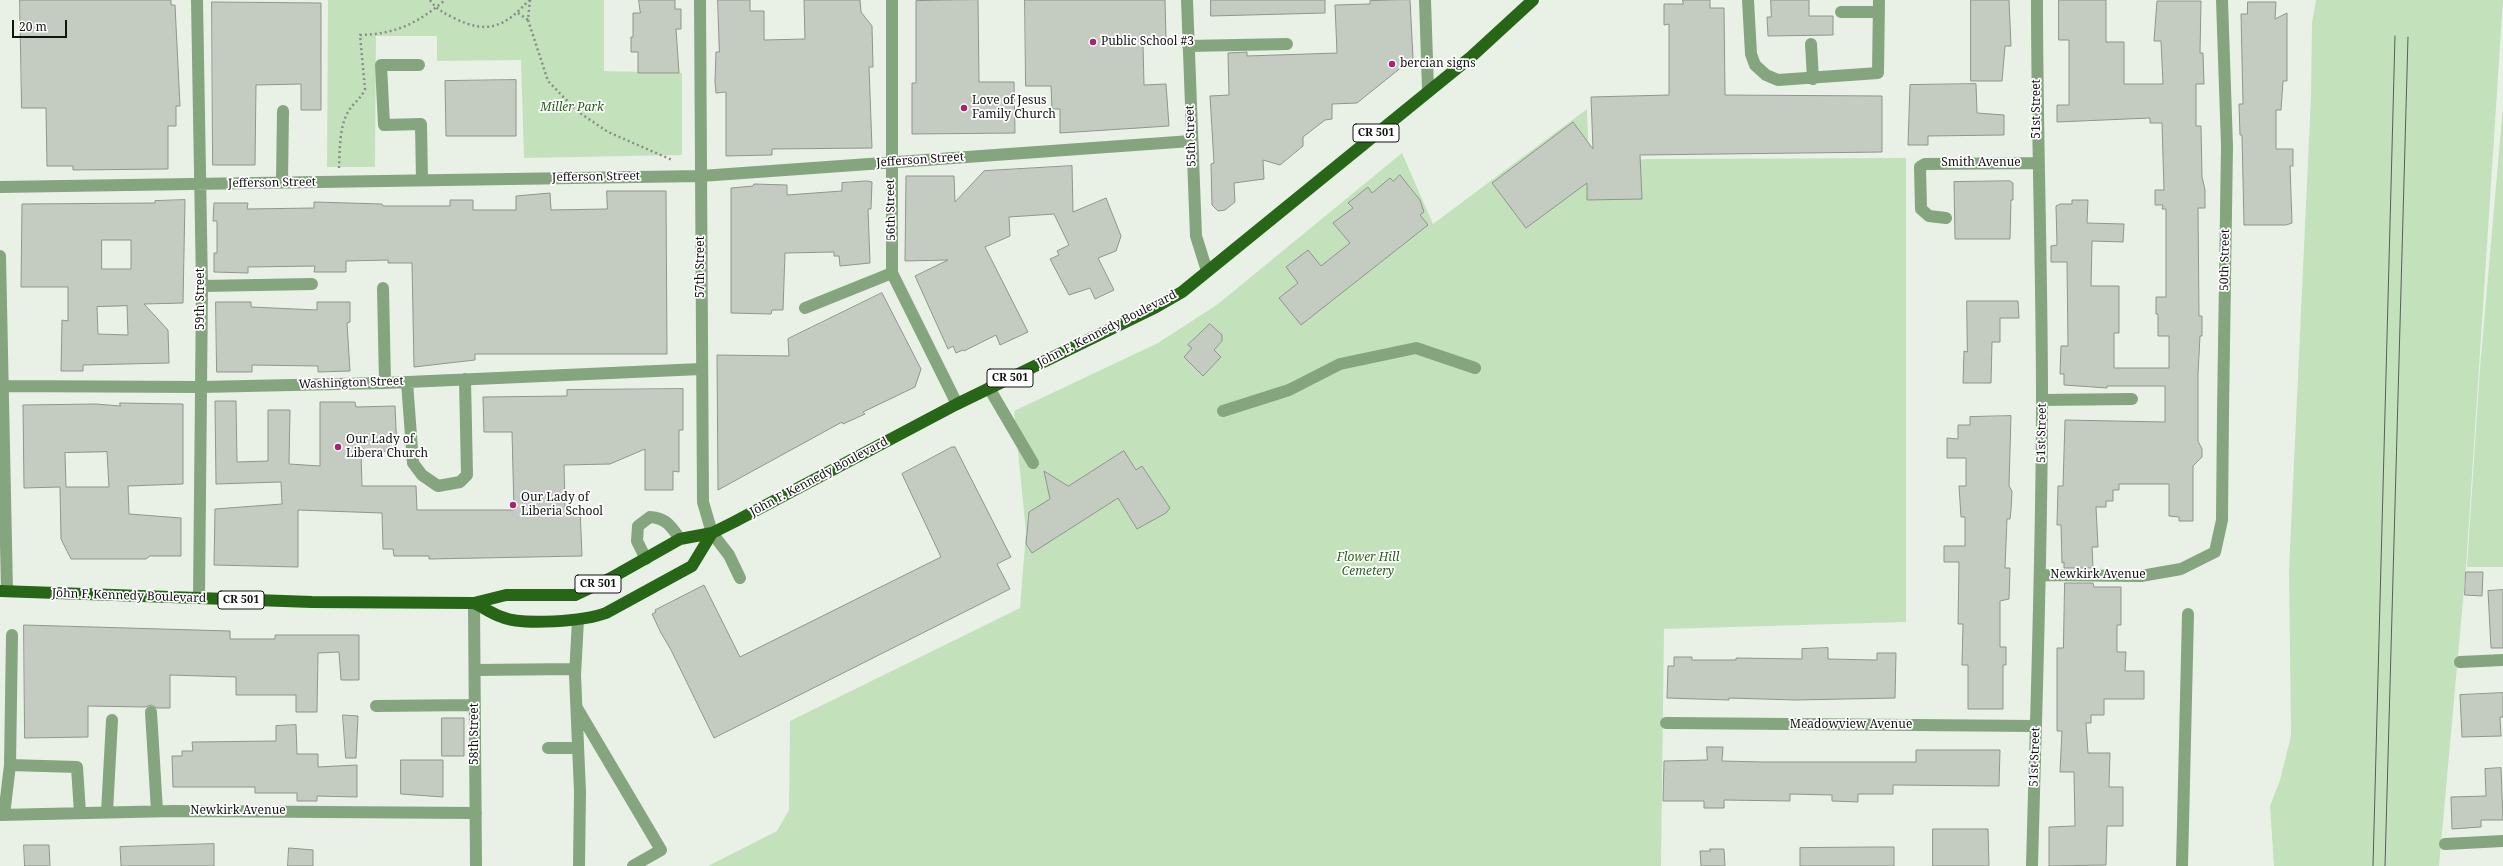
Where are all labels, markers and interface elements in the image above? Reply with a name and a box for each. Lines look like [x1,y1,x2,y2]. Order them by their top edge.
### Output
scale bar [14,12,69,38]
text: 20 m [19,18,47,35]
place label: Public School #3 [1101,35,1194,49]
marker: Public School #3 [1088,37,1098,47]
place label: bercian signs [1400,57,1476,71]
marker: bercian signs [1387,59,1397,69]
street label: 51st Street [2030,79,2044,139]
place label: Love of Jesus Family Church [972,94,1056,122]
park label: Miller Park [540,101,604,115]
marker: Love of Jesus Family Church [959,103,969,113]
street label: 55th Street [1183,105,1199,167]
road number: CR 501 [1353,124,1399,142]
street label: Jefferson Street [876,150,964,170]
street label: Smith Avenue [1941,156,2021,170]
street label: Jefferson Street [552,169,640,185]
street label: Jefferson Street [228,175,316,191]
street label: 56th Street [883,179,899,241]
street label: 50th Street [2217,229,2233,291]
street label: 57th Street [694,236,708,298]
street label: 59th Street [194,268,208,330]
street label: John F. Kennedy Boulevard [1035,288,1179,370]
road number: CR 501 [987,369,1033,387]
street label: Washington Street [298,374,404,392]
street label: 51st Street [2034,403,2050,463]
place label: Our Lady of Libera Church [346,433,428,461]
street label: John F. Kennedy Boulevard [747,434,891,520]
marker: Our Lady of Libera Church [333,442,343,452]
place label: Our Lady of Liberia School [521,491,603,519]
marker: Our Lady of Liberia School [508,500,518,510]
park label: Flower Hill Cemetery [1337,551,1399,579]
street label: Newkirk Avenue [2050,568,2146,582]
road number: CR 501 [575,575,621,593]
street label: John F. Kennedy Boulevard [52,586,206,606]
road number: CR 501 [218,591,264,609]
street label: 58th Street [468,703,482,765]
street label: Meadowview Avenue [1790,718,1912,732]
street label: 51st Street [2027,727,2043,787]
street label: Newkirk Avenue [190,804,286,818]

